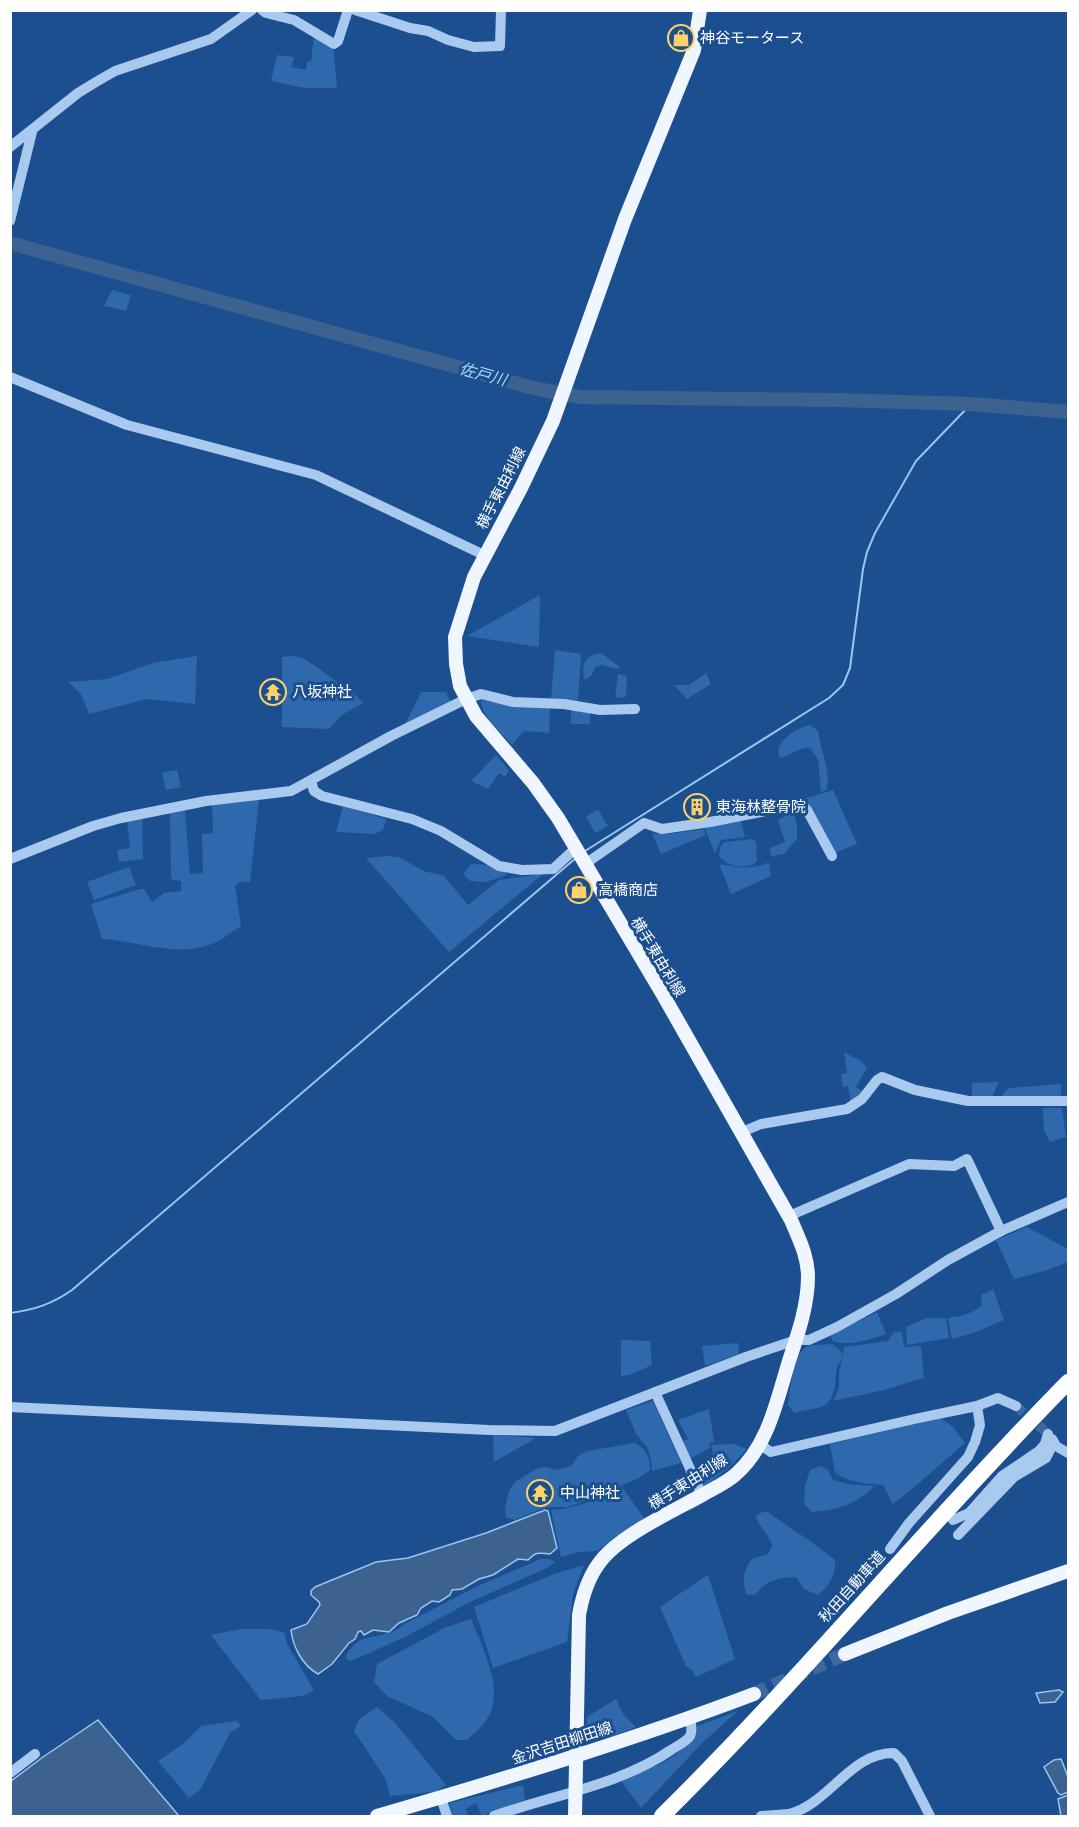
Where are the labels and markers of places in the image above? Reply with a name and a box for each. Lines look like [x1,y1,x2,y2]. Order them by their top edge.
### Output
shop icon: 神谷モータース [666,23,696,53]
place label: 神谷モータース [700,28,804,46]
temple icon: 八坂神社 [258,677,288,707]
place label: 八坂神社 [292,682,352,700]
building icon: 東海林整骨院 [682,792,712,822]
place label: 東海林整骨院 [716,797,806,815]
shop icon: 高橋商店 [564,875,594,905]
place label: 高橋商店 [598,880,658,898]
temple icon: 中山神社 [525,1478,555,1508]
place label: 中山神社 [560,1483,620,1501]

